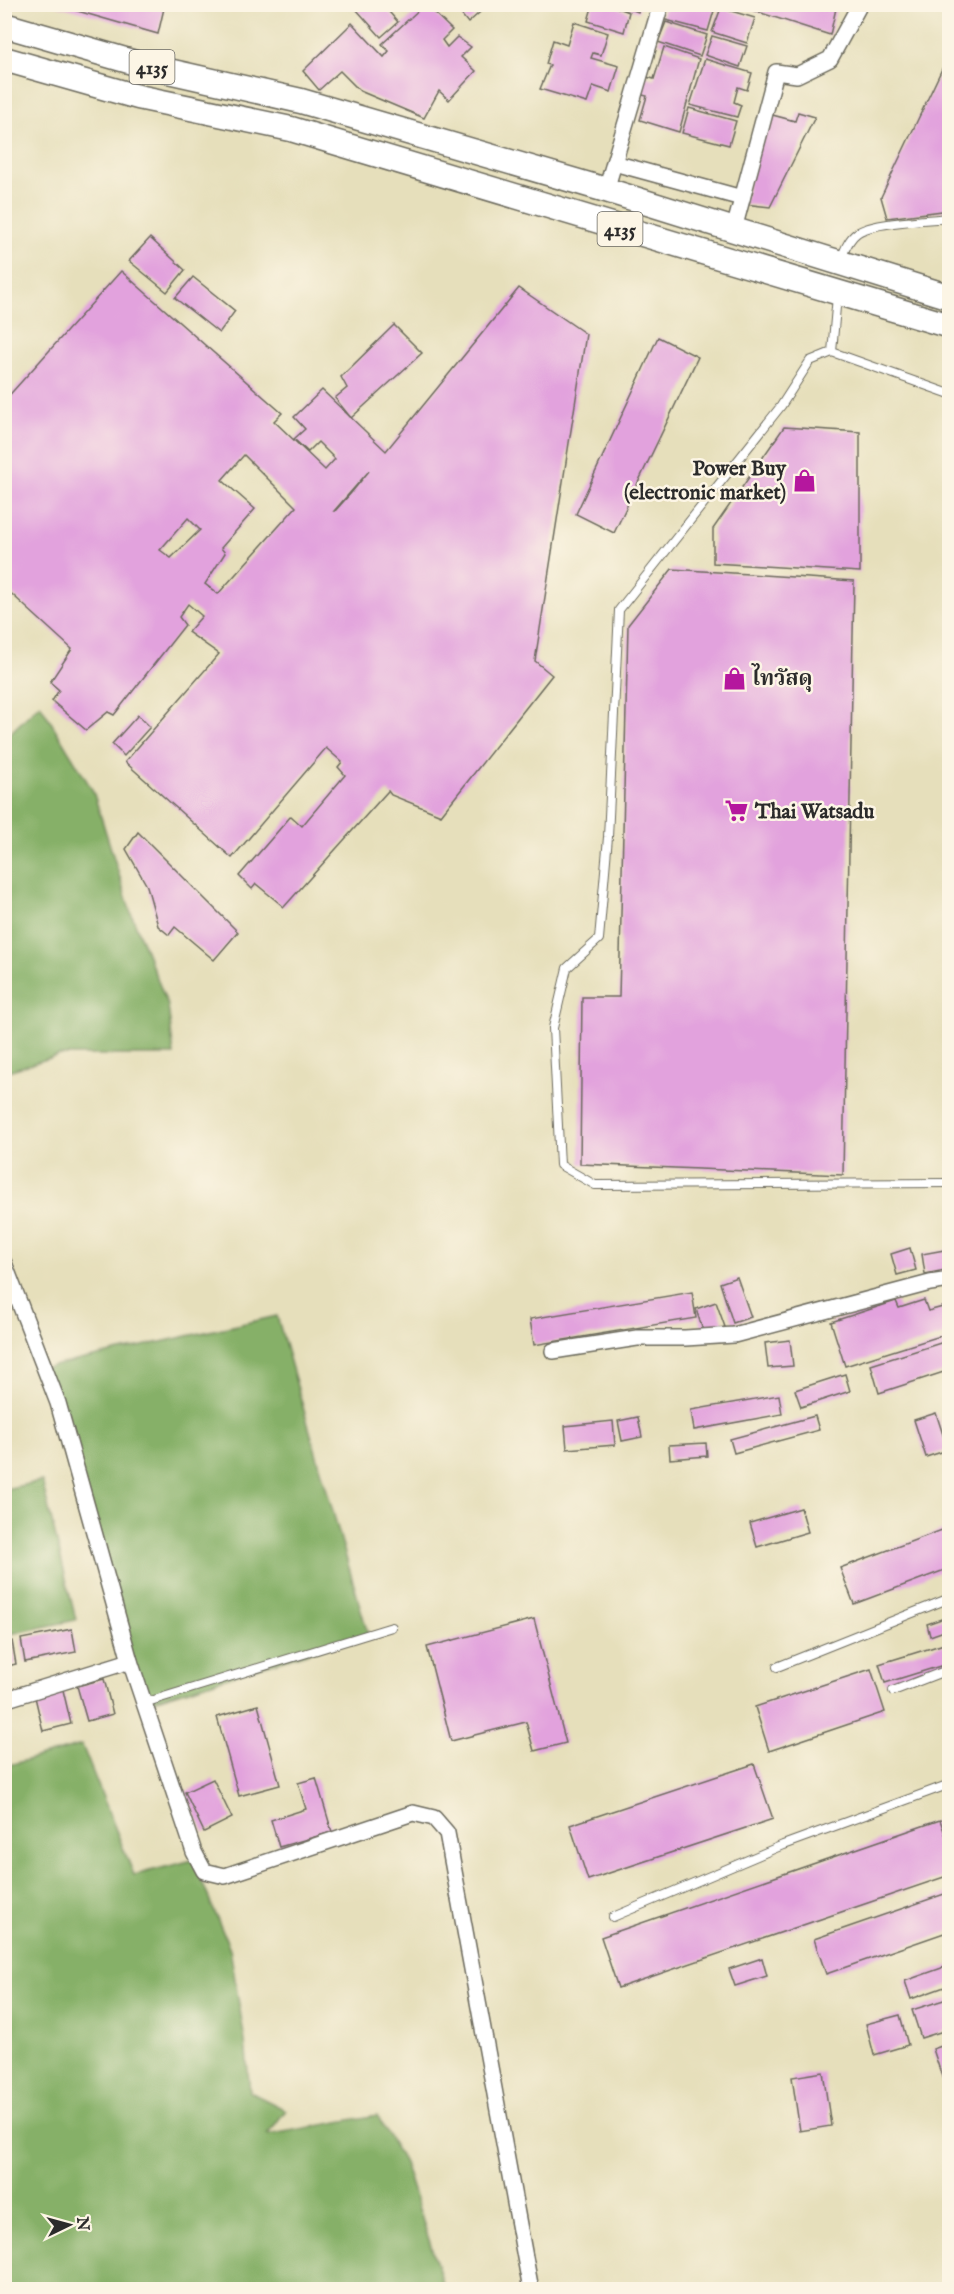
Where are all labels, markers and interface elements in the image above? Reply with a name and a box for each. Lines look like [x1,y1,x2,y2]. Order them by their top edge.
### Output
road number: 4135 [130,50,174,84]
road number: 4135 [598,212,642,246]
place label: Power Buy (electronic market) [624,456,787,507]
shop icon: Power Buy (electronic market) [791,467,817,493]
place label: ไทวัสดุ [751,663,813,693]
shop icon: ไทวัสดุ [721,665,747,691]
supermarket icon: Thai Watsadu [724,798,750,824]
place label: Thai Watsadu [754,799,874,826]
north arrow [39,2195,99,2255]
text: N [71,2215,93,2232]

